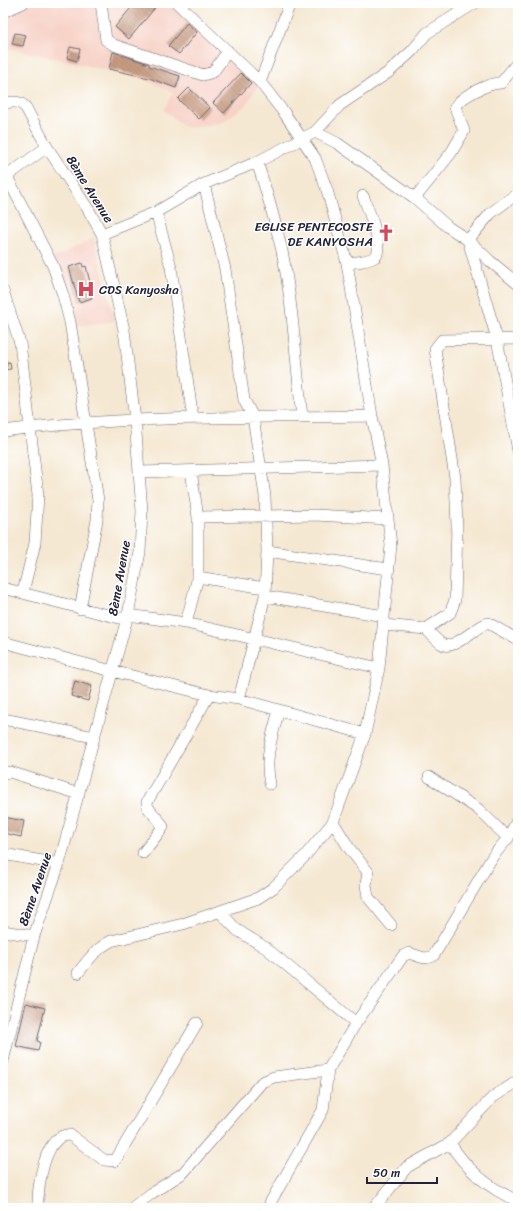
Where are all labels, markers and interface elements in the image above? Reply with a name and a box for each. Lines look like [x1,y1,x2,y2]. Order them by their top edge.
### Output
street label: 8ème Avenue [60,150,120,228]
place label: EGLISE PENTECOSTE DE KANYOSHA [255,215,374,253]
church icon: EGLISE PENTECOSTE DE KANYOSHA [376,223,396,243]
place label: CDS Kanyosha [99,278,179,301]
hospital icon: CDS Kanyosha [76,279,96,299]
street label: 8ème Avenue [101,538,137,618]
street label: 8ème Avenue [12,849,58,929]
scale bar [367,1159,437,1185]
text: 50 m [373,1162,400,1184]

